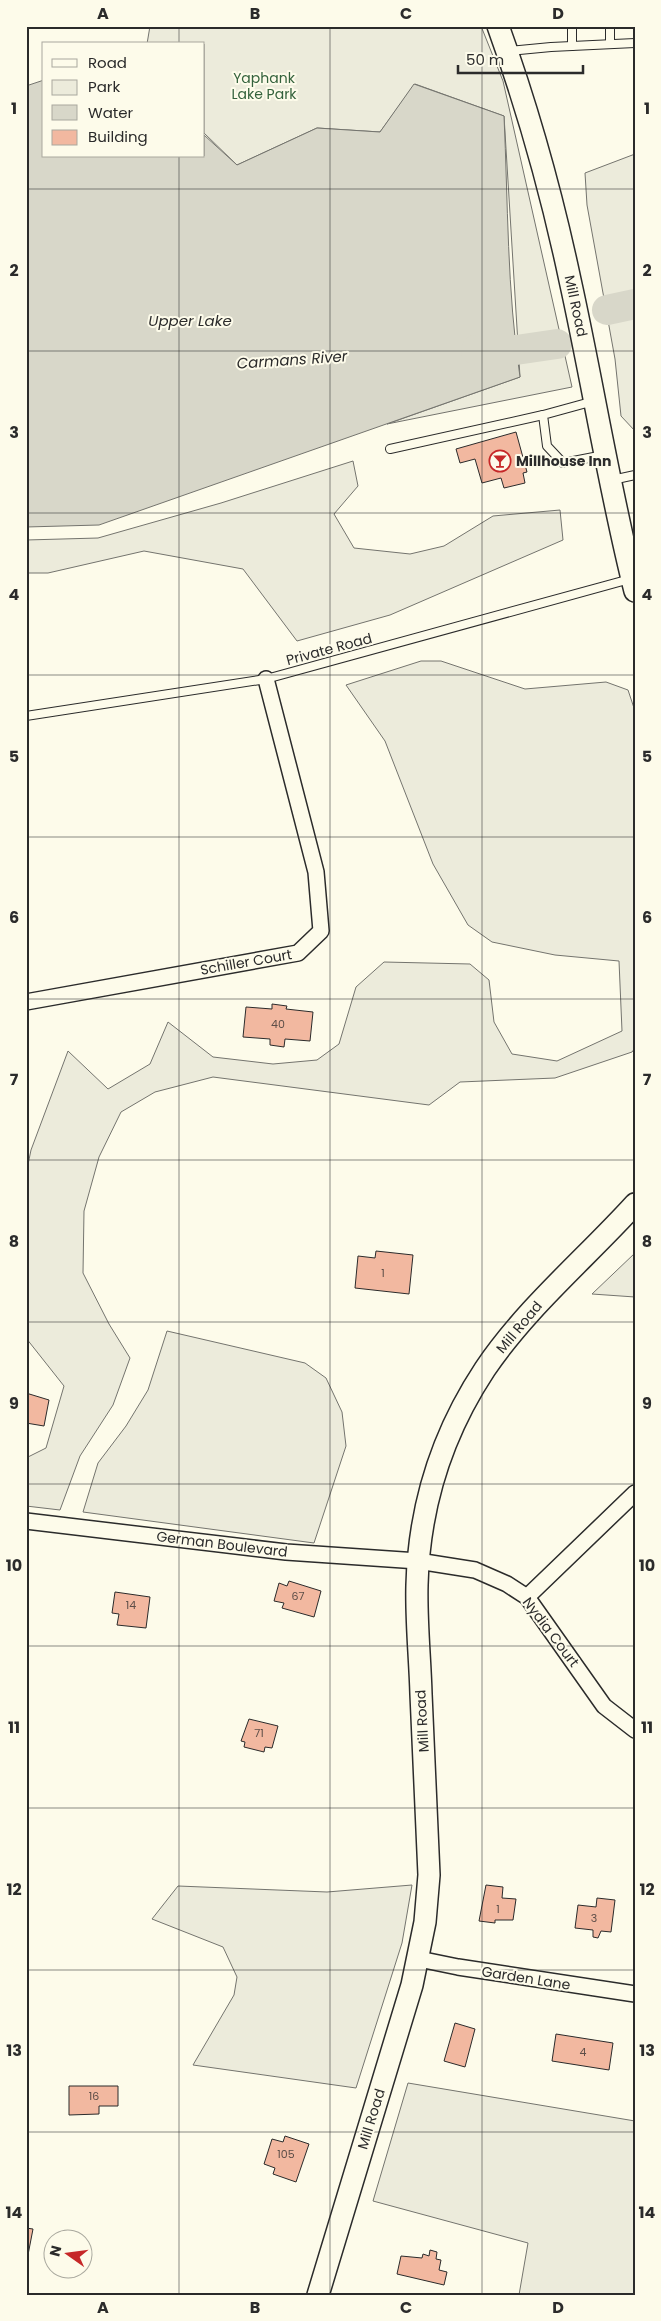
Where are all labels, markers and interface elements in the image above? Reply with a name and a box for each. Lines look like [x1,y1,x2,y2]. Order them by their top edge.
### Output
text: A [97,2,109,25]
text: B [250,2,260,25]
text: C [400,2,412,25]
text: D [552,2,564,25]
legend [42,42,205,158]
scale bar [458,42,584,74]
text: 50 m [466,49,504,70]
text: Road [88,52,127,73]
park label: Yaphank Lake Park [231,68,297,104]
text: Park [88,76,120,97]
text: 1 [11,97,17,120]
text: 1 [644,97,650,120]
text: Water [88,102,134,123]
text: Building [88,126,148,147]
text: 2 [9,259,19,282]
text: 2 [642,259,652,282]
street label: Mill Road [560,273,592,339]
water label: Upper Lake [148,310,232,331]
water label: Carmans River [236,345,348,374]
text: 3 [9,421,19,444]
text: 3 [642,421,652,444]
bar icon: Millhouse Inn [488,449,512,473]
place label: Millhouse Inn [516,451,611,471]
text: 4 [9,583,20,606]
text: 4 [642,583,653,606]
street label: Private Road [284,628,374,670]
text: 5 [9,745,19,768]
text: 5 [642,745,652,768]
text: 6 [9,906,19,929]
text: 6 [642,906,652,929]
street label: Schiller Court [199,944,293,980]
house number: 40 [271,1016,285,1032]
text: 7 [10,1068,19,1091]
text: 7 [643,1068,652,1091]
text: 8 [9,1230,19,1253]
text: 8 [642,1230,652,1253]
house number: 1 [381,1265,385,1281]
street label: Mill Road [491,1297,547,1357]
text: 9 [9,1392,19,1415]
text: 9 [642,1392,652,1415]
street label: German Boulevard [155,1526,289,1562]
text: 10 [6,1554,22,1577]
text: 10 [639,1554,655,1577]
house number: 67 [292,1588,305,1604]
street label: Nydia Court [518,1593,584,1671]
house number: 14 [126,1597,136,1613]
street label: Mill Road [410,1689,434,1753]
text: 11 [8,1716,20,1739]
text: 11 [641,1716,653,1739]
house number: 71 [254,1725,264,1741]
text: 12 [6,1878,22,1901]
text: 12 [639,1878,655,1901]
house number: 1 [496,1901,500,1917]
house number: 3 [591,1910,597,1926]
street label: Garden Lane [480,1961,572,1995]
text: 13 [6,2039,22,2062]
text: 13 [639,2039,655,2062]
house number: 4 [580,2044,587,2060]
street label: Mill Road [352,2086,390,2152]
house number: 16 [89,2088,99,2104]
house number: 105 [277,2146,295,2162]
text: 14 [6,2201,23,2224]
text: 14 [639,2201,656,2224]
north arrow [42,2228,92,2278]
text: N [44,2243,66,2258]
text: A [97,2296,109,2319]
text: B [250,2296,260,2319]
text: C [400,2296,412,2319]
text: D [552,2296,564,2319]

